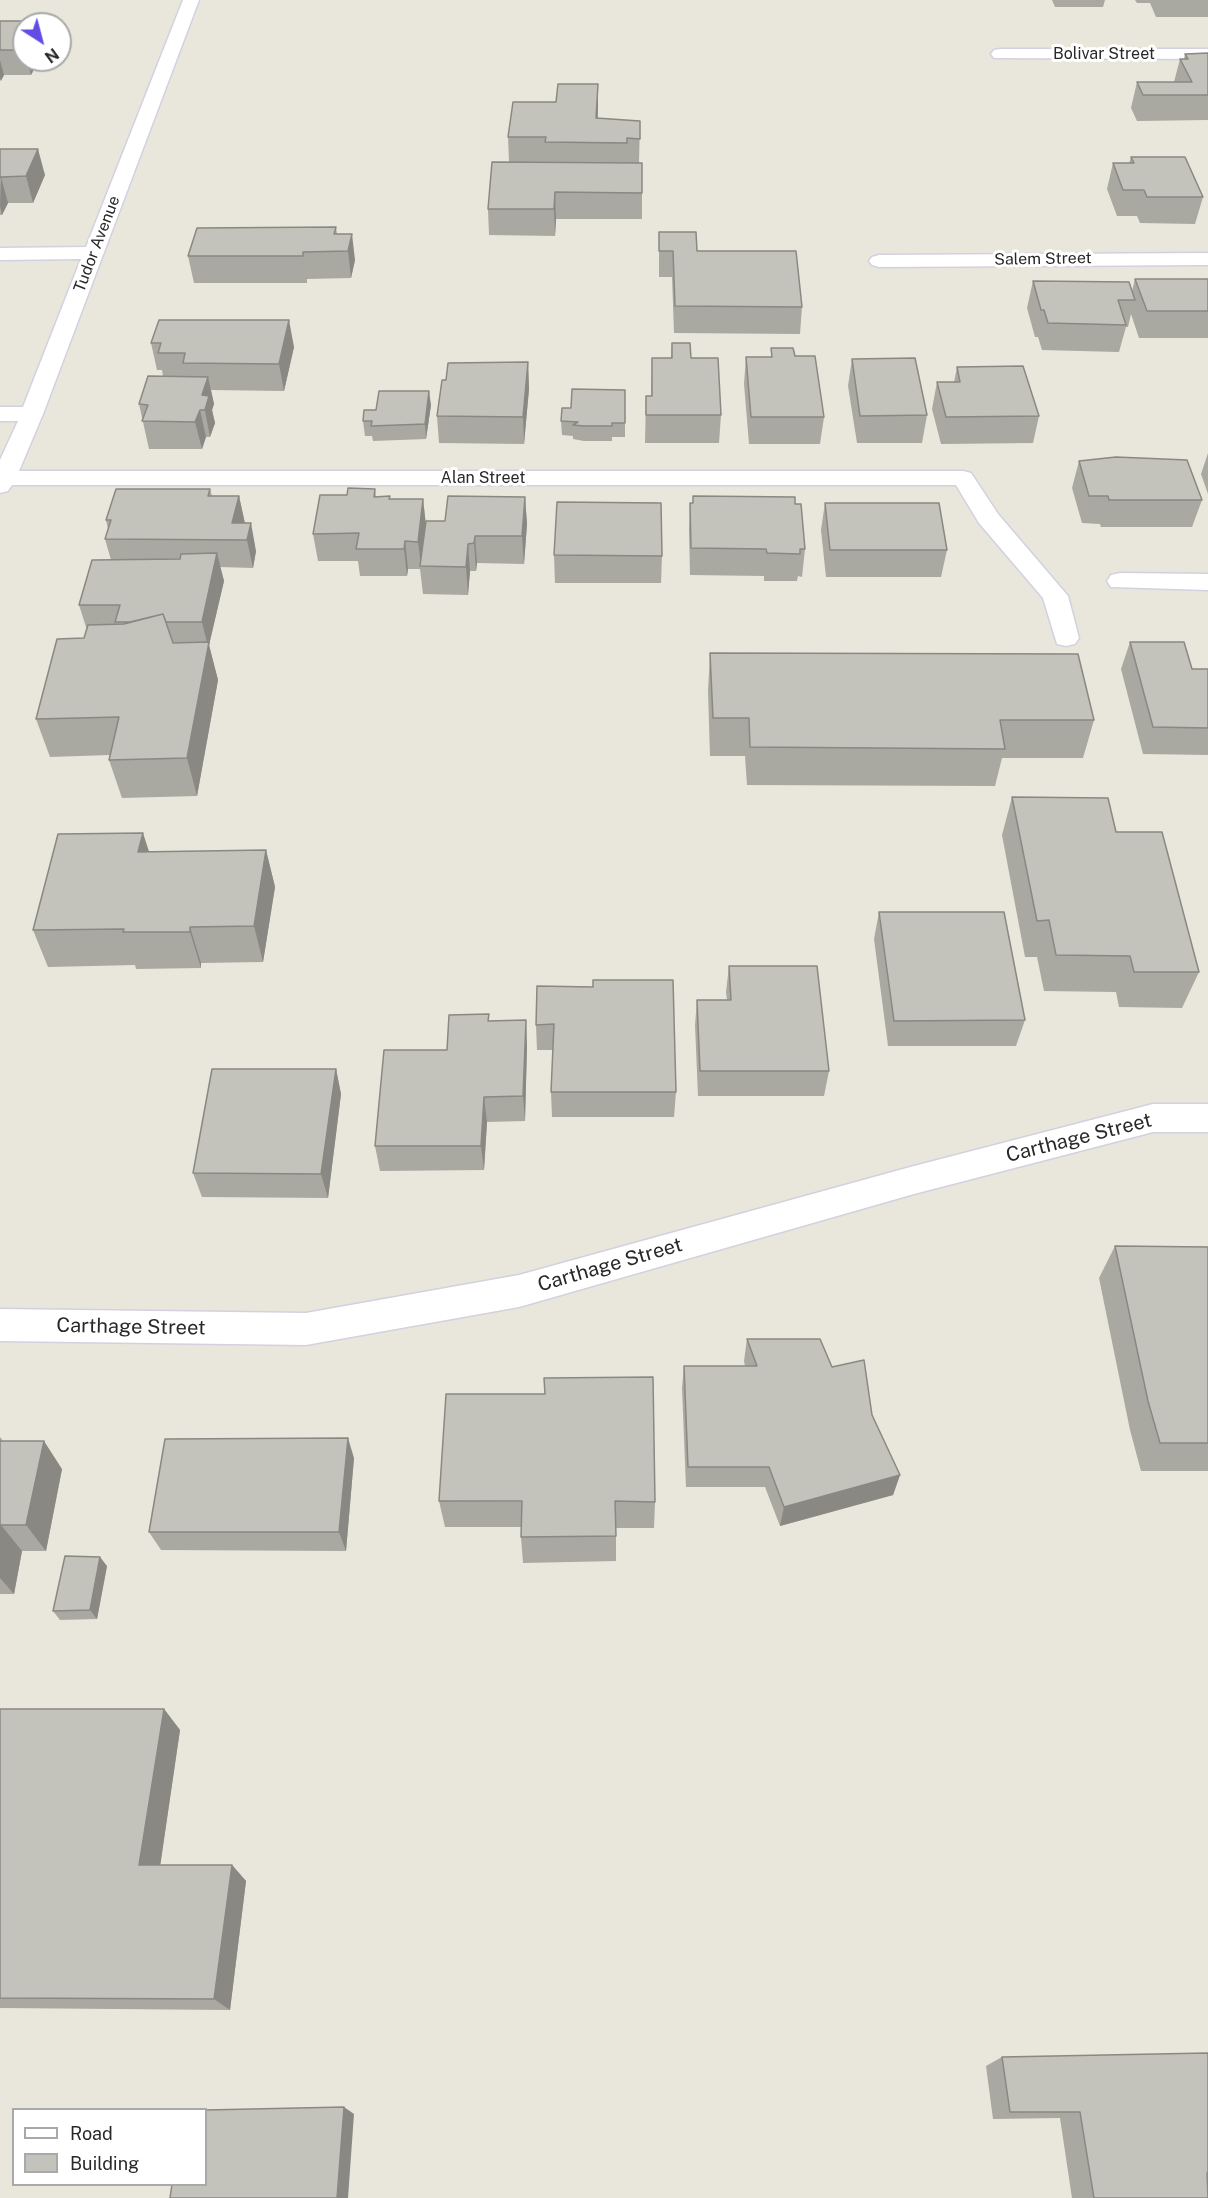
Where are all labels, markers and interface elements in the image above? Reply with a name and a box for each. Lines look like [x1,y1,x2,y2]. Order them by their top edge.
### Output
north arrow [12,12,72,72]
text: N [41,44,62,67]
street label: Bolivar Street [1053,44,1155,64]
street label: Tudor Avenue [70,193,124,295]
street label: Salem Street [994,249,1092,269]
street label: Alan Street [441,468,525,488]
street label: Carthage Street [1004,1108,1154,1168]
street label: Carthage Street [535,1233,685,1297]
street label: Carthage Street [56,1314,206,1340]
legend [12,2108,207,2186]
text: Road [70,2123,113,2144]
text: Building [70,2153,139,2174]

